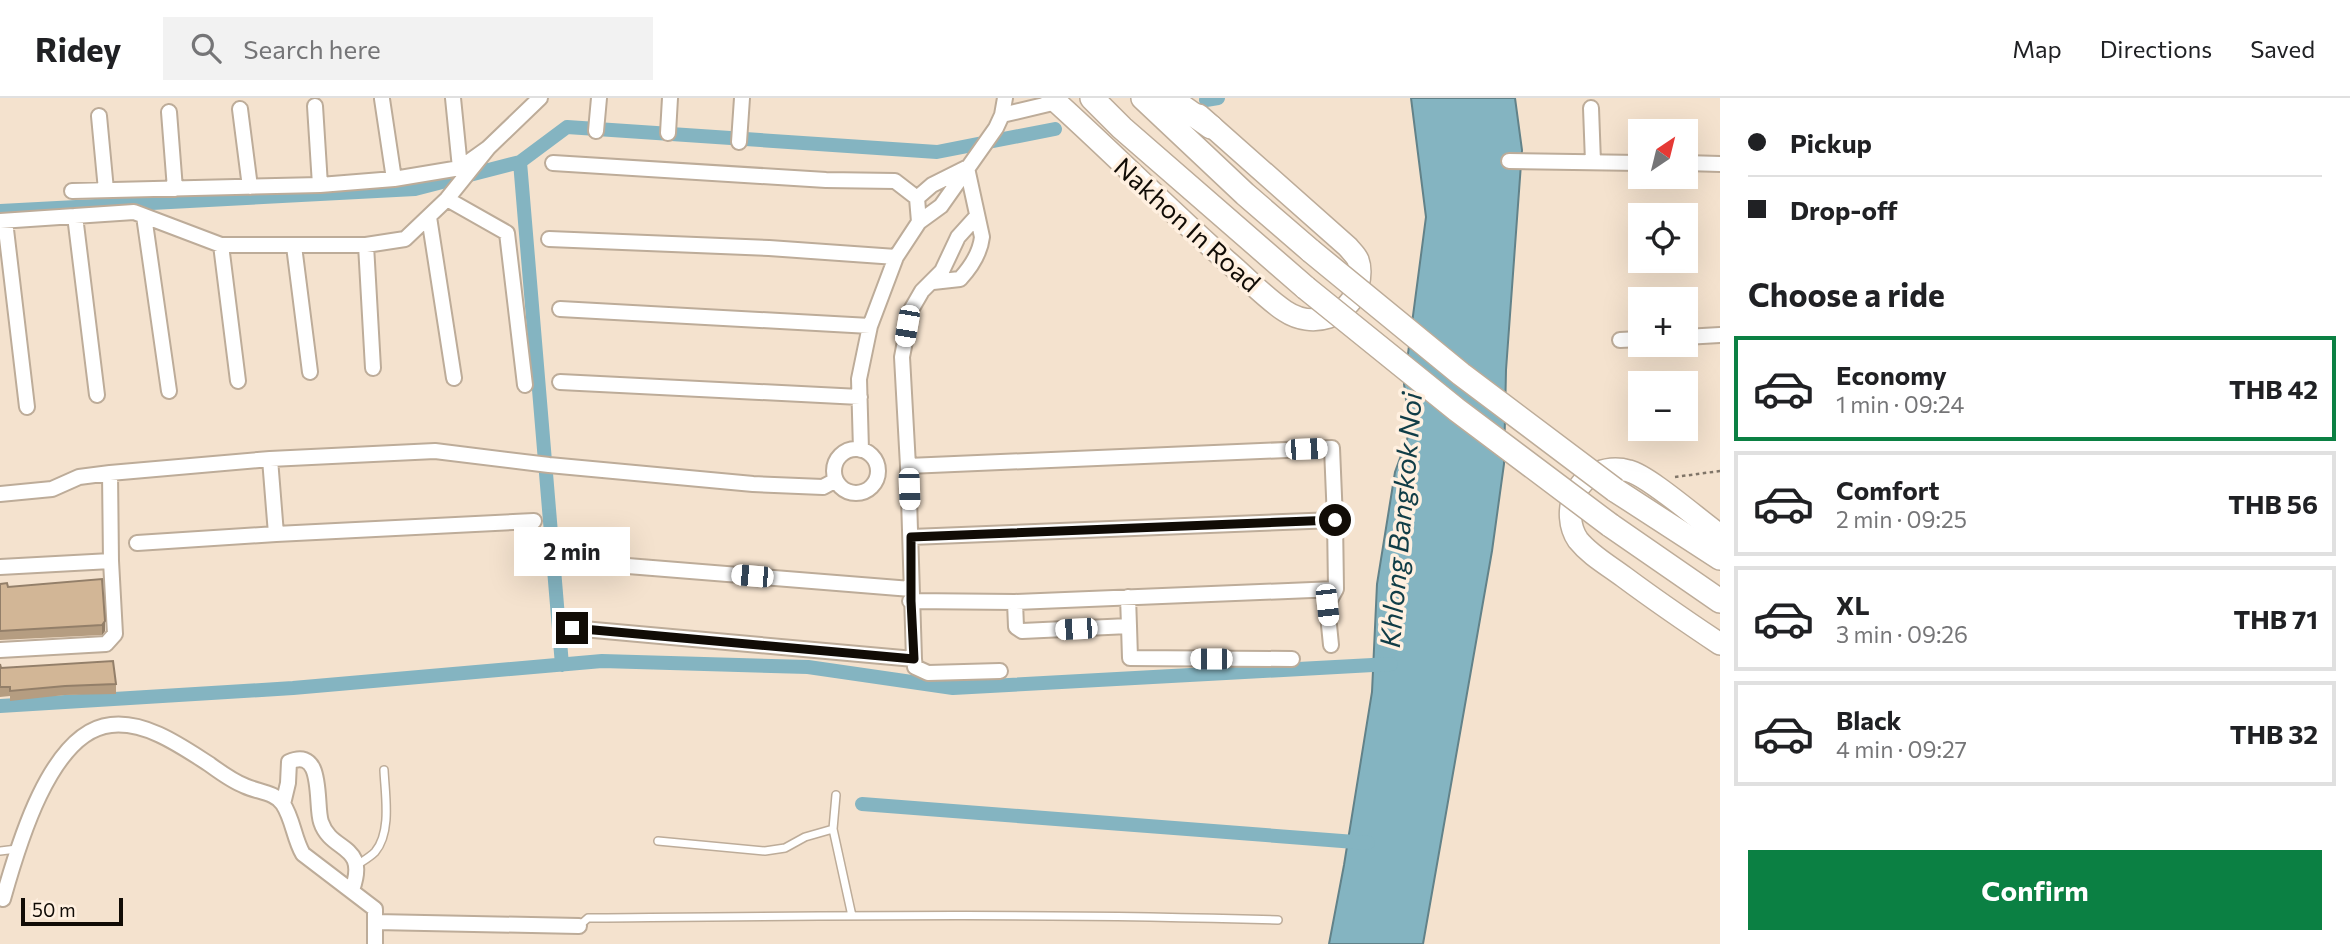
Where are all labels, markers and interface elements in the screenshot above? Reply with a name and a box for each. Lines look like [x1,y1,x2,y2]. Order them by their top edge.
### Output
search box [163,17,653,80]
text: Ridey [35,28,121,69]
icon: search [187,29,225,67]
text: Search here [243,33,381,64]
text: Map [2012,34,2062,63]
text: Directions [2100,34,2212,63]
text: Saved [2250,34,2315,63]
north arrow [1628,119,1698,189]
map controls [1628,119,1698,441]
text: Pickup [1790,127,1872,158]
street label: Nakhon In Road [1109,150,1267,298]
text: Drop-off [1790,194,1897,225]
button: locate [1628,203,1698,273]
text: Choose a ride [1748,274,1945,314]
button: + [1628,287,1698,357]
car [894,303,921,349]
icon: car [1752,357,1815,420]
text: Economy [1836,359,1947,390]
button: − [1628,371,1698,441]
text: THB 42 [2229,373,2318,404]
water label: Khlong Bangkok Noi [1372,390,1428,649]
text: 1 min · 09:24 [1836,390,1964,418]
car [1285,438,1328,460]
car [898,468,921,510]
icon: car [1752,472,1815,535]
text: Comfort [1836,474,1939,505]
text: THB 56 [2228,488,2318,519]
route start [1319,504,1351,536]
text: 2 min · 09:25 [1836,505,1967,533]
callout: 2 min [514,526,630,575]
text: 2 min [543,537,601,565]
car [731,564,774,588]
car [1315,583,1340,627]
icon: car [1752,587,1815,650]
text: XL [1836,589,1870,620]
text: THB 71 [2233,603,2318,634]
route end [556,612,588,644]
car [1055,617,1098,641]
text: 3 min · 09:26 [1836,620,1968,648]
car [1191,649,1233,670]
icon: car [1752,702,1815,765]
text: Black [1836,704,1902,735]
text: THB 32 [2230,718,2318,749]
text: 4 min · 09:27 [1836,735,1967,763]
button: Confirm [1748,850,2322,930]
scale bar [21,895,122,927]
text: 50 m [32,898,76,921]

